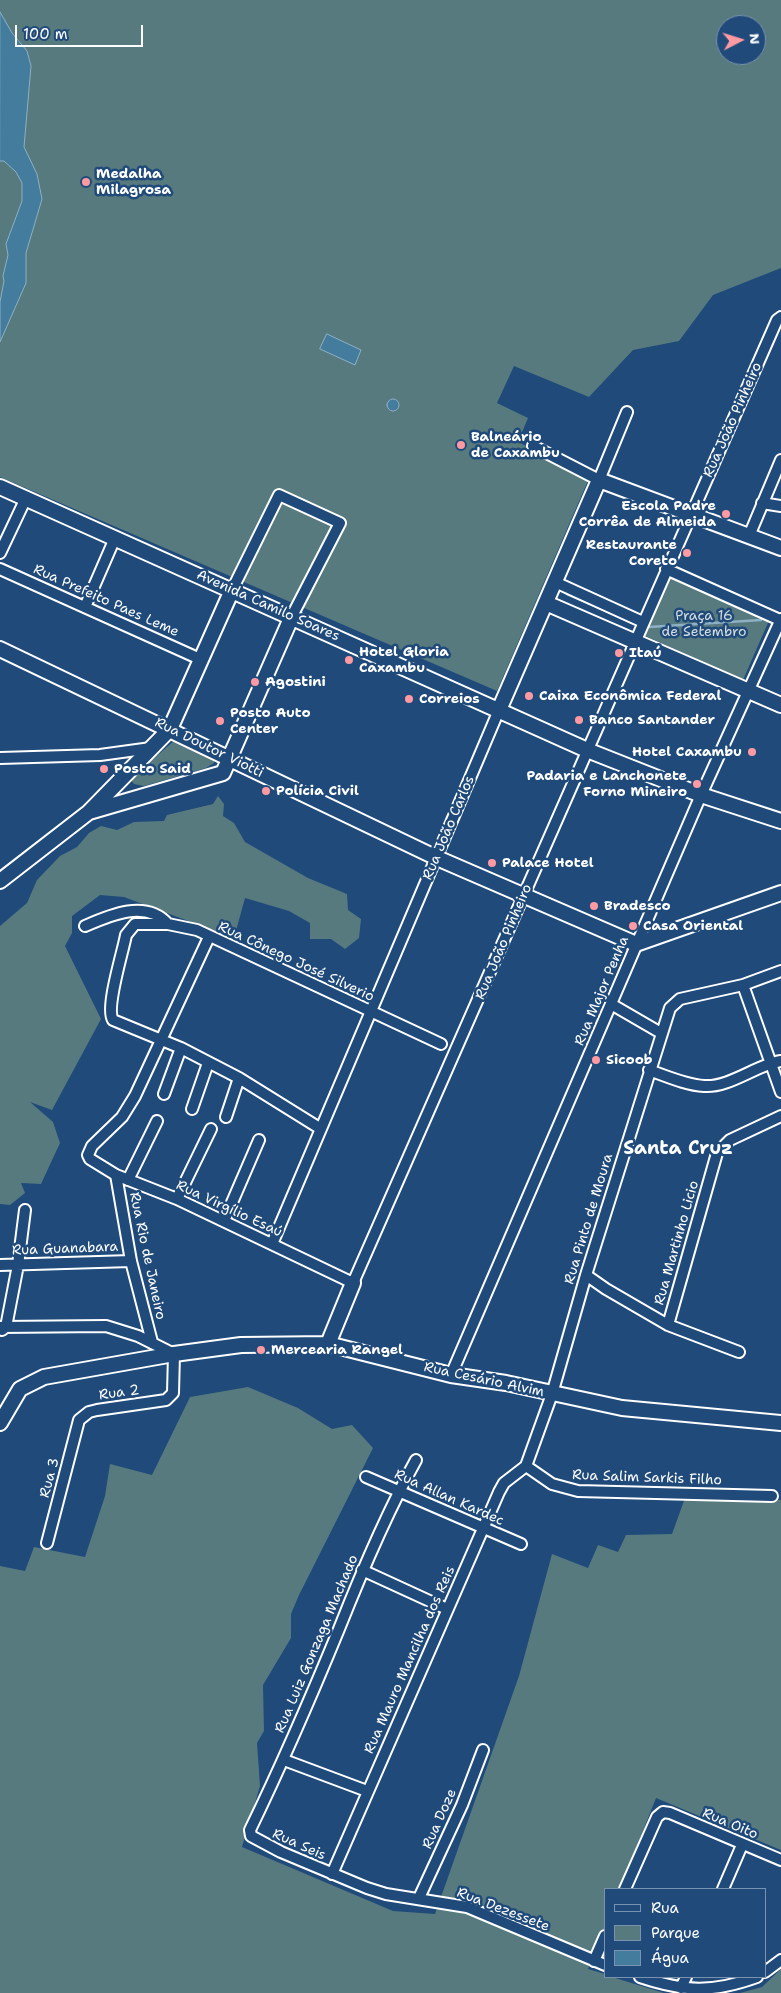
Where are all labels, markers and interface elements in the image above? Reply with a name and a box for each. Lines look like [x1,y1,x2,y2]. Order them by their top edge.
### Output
scale bar [18,15,145,47]
north arrow [716,15,766,65]
text: 100 m [23,24,68,44]
text: N [745,32,764,45]
place label: Medalha Milagrosa [96,166,171,198]
marker: Medalha Milagrosa [80,176,92,188]
street label: Rua João Pinheiro [700,360,766,480]
place label: Balneário de Caxambu [471,429,560,462]
marker: Balneário de Caxambu [455,439,467,451]
place label: Escola Padre Corrêa de Almeida [579,498,716,530]
marker: Escola Padre Corrêa de Almeida [720,508,732,520]
place label: Restaurante Coreto [586,537,677,570]
marker: Restaurante Coreto [681,547,693,559]
street label: Rua Prefeito Paes Leme [30,561,182,641]
street label: Avenida Camilo Soares [194,567,342,645]
park label: Praça 16 de Setembro [662,608,746,640]
place label: Hotel Gloria Caxambu [359,644,449,676]
place label: Itaú [629,645,662,661]
marker: Itaú [613,647,625,659]
marker: Hotel Gloria Caxambu [343,654,355,666]
place label: Agostini [265,674,326,690]
marker: Agostini [249,676,261,688]
place label: Caixa Econômica Federal [539,688,721,704]
marker: Caixa Econômica Federal [523,690,535,702]
place label: Correios [419,691,480,707]
marker: Correios [403,693,415,705]
place label: Posto Auto Center [230,705,311,738]
place label: Banco Santander [589,712,715,728]
street label: Rua Doutor Viotti [152,714,266,782]
marker: Banco Santander [573,714,585,726]
marker: Posto Auto Center [214,715,226,727]
place label: Hotel Caxambu [632,744,742,760]
marker: Hotel Caxambu [746,746,758,758]
place label: Posto Said [114,761,191,777]
marker: Posto Said [98,763,110,775]
place label: Padaria e Lanchonete Forno Mineiro [527,768,687,800]
street label: Rua João Carlos [419,773,479,883]
marker: Padaria e Lanchonete Forno Mineiro [691,778,703,790]
place label: Polícia Civil [276,783,359,799]
marker: Polícia Civil [260,785,272,797]
place label: Palace Hotel [502,855,594,871]
marker: Palace Hotel [486,857,498,869]
street label: Rua João Pinheiro [472,882,536,1002]
place label: Bradesco [604,898,671,914]
marker: Bradesco [588,900,600,912]
street label: Rua Cônego José Silverio [215,918,377,1006]
place label: Casa Oriental [643,918,743,934]
marker: Casa Oriental [627,920,639,932]
street label: Rua Major Penha [571,934,633,1048]
place label: Sicoob [606,1052,653,1068]
marker: Sicoob [590,1054,602,1066]
district label: Santa Cruz [623,1138,733,1160]
street label: Rua Pinto de Moura [561,1152,617,1286]
street label: Rua Virgílio Esaú [173,1177,285,1241]
street label: Rua Martinho Licio [651,1179,703,1307]
street label: Rua Rio de Janeiro [125,1191,169,1321]
street label: Rua Guanabara [12,1239,118,1259]
place label: Mercearia Rangel [271,1342,403,1358]
marker: Mercearia Rangel [255,1344,267,1356]
street label: Rua Cesário Alvim [422,1359,546,1401]
street label: Rua 2 [98,1382,140,1404]
street label: Rua 3 [37,1456,63,1500]
street label: Rua Allan Kardec [392,1466,506,1530]
street label: Rua Salim Sarkis Filho [572,1467,722,1489]
street label: Rua Luiz Gonzaga Machado [272,1552,362,1736]
street label: Rua Mauro Mancilha dos Reis [361,1564,459,1756]
street label: Rua Doze [419,1786,461,1852]
street label: Rua Oito [700,1805,760,1843]
street label: Rua Seis [270,1826,328,1864]
street label: Rua Dezessete [454,1885,552,1935]
legend [604,1888,766,1978]
text: Rua [651,1898,679,1918]
text: Parque [651,1923,700,1943]
text: Água [651,1948,689,1968]

